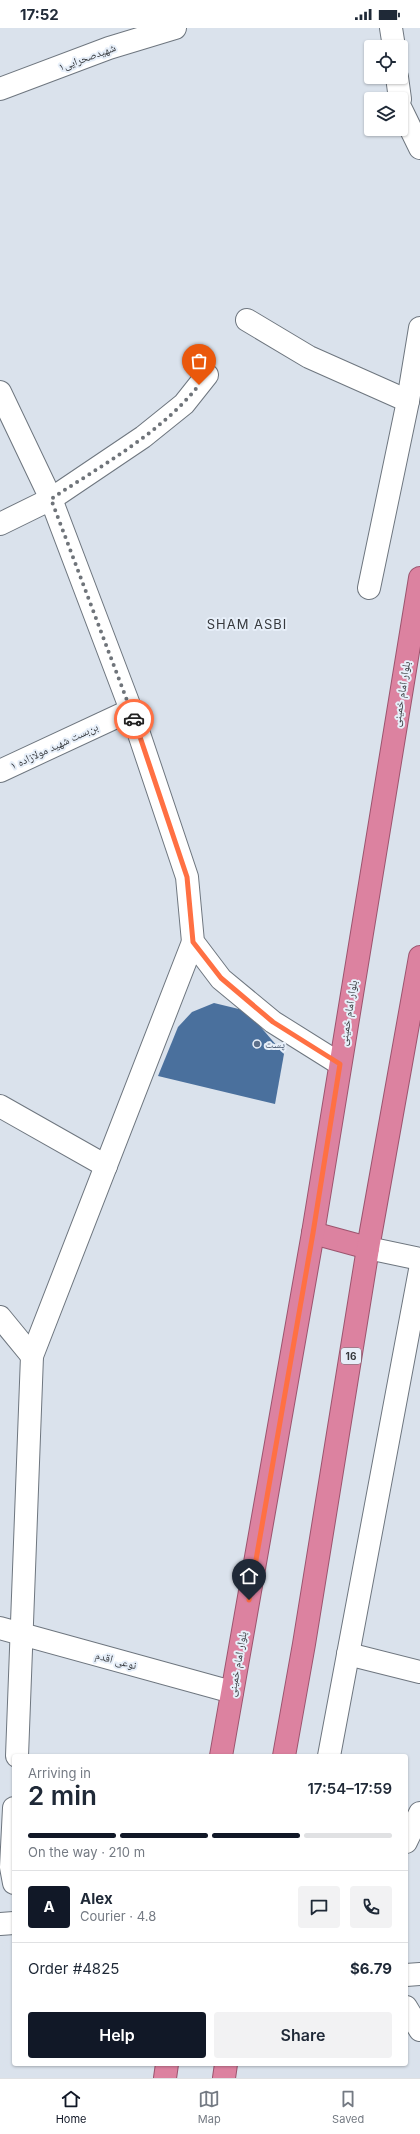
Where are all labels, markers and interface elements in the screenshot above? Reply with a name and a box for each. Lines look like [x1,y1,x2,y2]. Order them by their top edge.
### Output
text: 17:52 [20,5,59,24]
street label: شهیدصحرایی۱ [56,40,118,74]
map controls [364,40,408,136]
button: locate [364,40,408,84]
button: layers [364,92,408,136]
pin [182,344,216,385]
icon: bag [188,350,210,372]
district label: SHAM ASBI [207,616,287,632]
street label: بلوار امام خمینی [389,660,413,728]
courier [114,699,154,739]
icon: car [123,708,145,730]
street label: بن‌بست شهید مولازاده ۱ [8,720,100,772]
street label: بلوار امام خمینی [336,979,360,1047]
place label: پست [265,1037,285,1051]
marker: پست [252,1039,262,1049]
road number: 16 [341,1348,361,1364]
pin [232,1559,266,1600]
icon: home [238,1565,260,1587]
street label: بلوار امام خمینی [224,1630,250,1698]
street label: نوعی اقدم [94,1648,138,1672]
text: Arriving in [28,1765,91,1781]
text: 17:54–17:59 [308,1779,392,1798]
text: 2 min [28,1780,97,1811]
text: On the way · 210 m [28,1844,145,1860]
button: chat [298,1886,340,1928]
button: phone [350,1886,392,1928]
text: Alex [80,1889,113,1908]
text: A [43,1897,55,1916]
text: Courier · 4.8 [80,1908,156,1924]
text: Order #4825 [28,1959,119,1978]
text: $6.79 [350,1959,392,1978]
button: Help [28,2012,206,2058]
button: Share [214,2012,392,2058]
tab: Home [56,2088,87,2126]
tab: Map [198,2088,221,2126]
tab: Saved [332,2088,364,2126]

